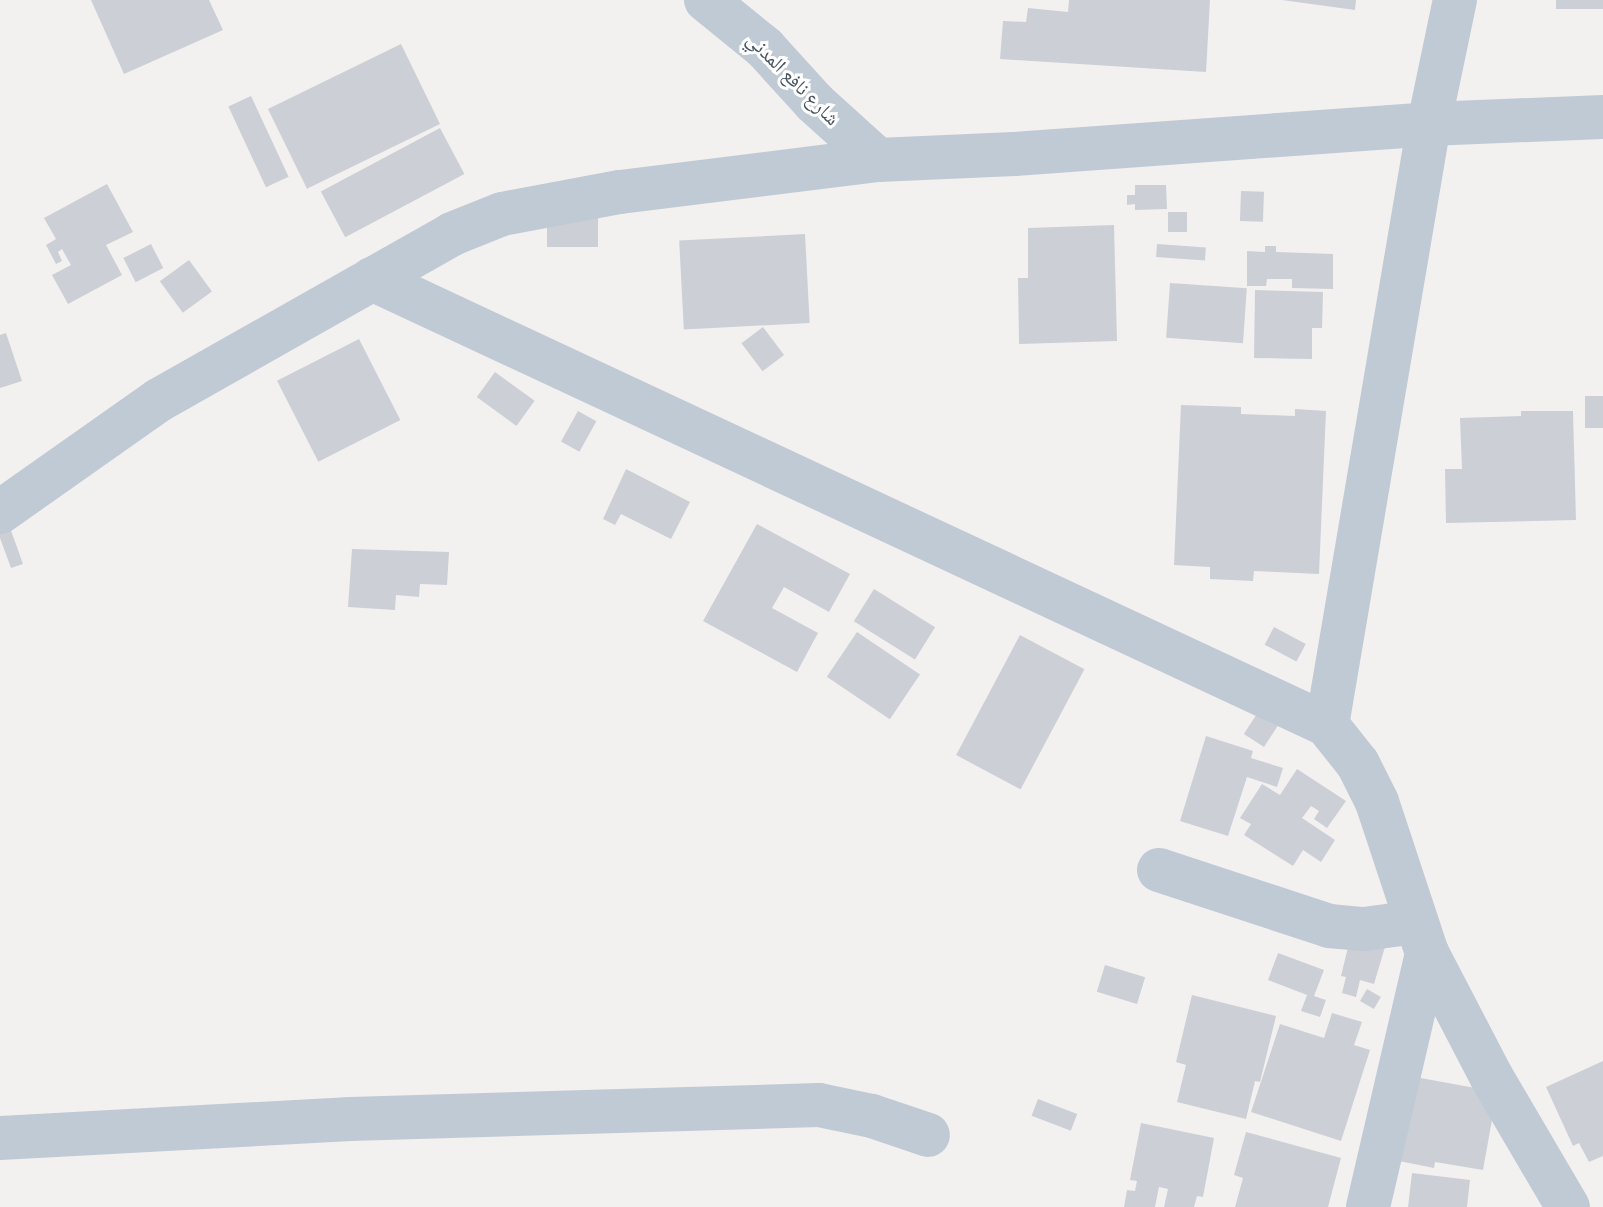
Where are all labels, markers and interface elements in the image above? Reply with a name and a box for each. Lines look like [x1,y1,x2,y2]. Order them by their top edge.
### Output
street label: شارع نافع المدني [741,27,845,131]

